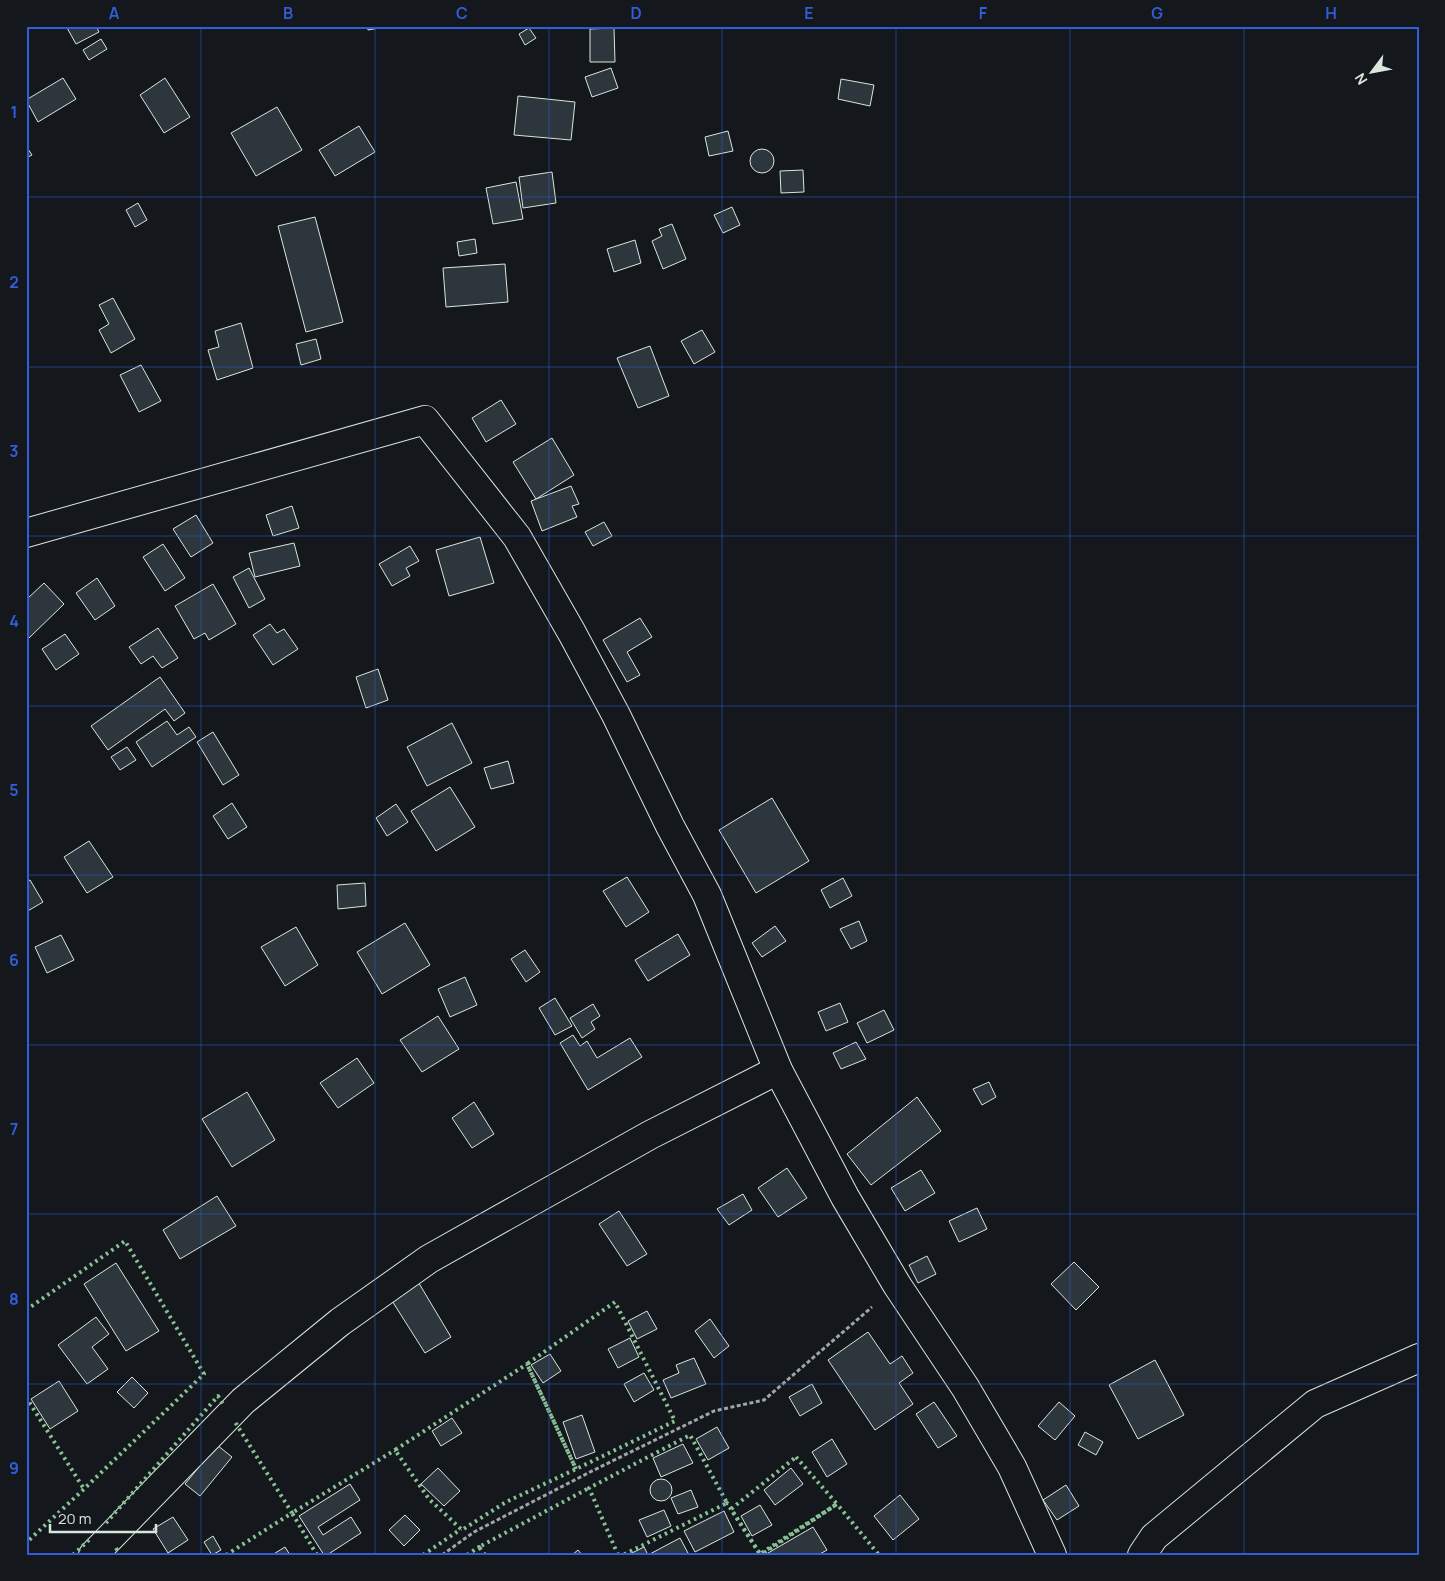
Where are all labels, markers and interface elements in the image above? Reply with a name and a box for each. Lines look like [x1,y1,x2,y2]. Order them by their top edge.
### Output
text: A [109,2,120,24]
text: B [283,2,293,24]
text: C [456,2,468,24]
text: D [630,2,642,24]
text: E [804,2,814,24]
text: F [979,2,988,24]
text: G [1151,2,1163,24]
text: H [1325,2,1337,24]
north arrow [1348,48,1398,98]
text: N [1350,70,1371,88]
text: 1 [10,101,18,123]
text: 2 [9,271,19,293]
text: 3 [9,440,19,462]
text: 4 [9,610,19,632]
text: 5 [9,779,19,801]
text: 6 [9,949,19,971]
text: 7 [10,1118,18,1140]
text: 8 [9,1288,19,1310]
text: 9 [9,1457,19,1479]
scale bar [50,1501,156,1533]
text: 20 m [58,1508,91,1529]

